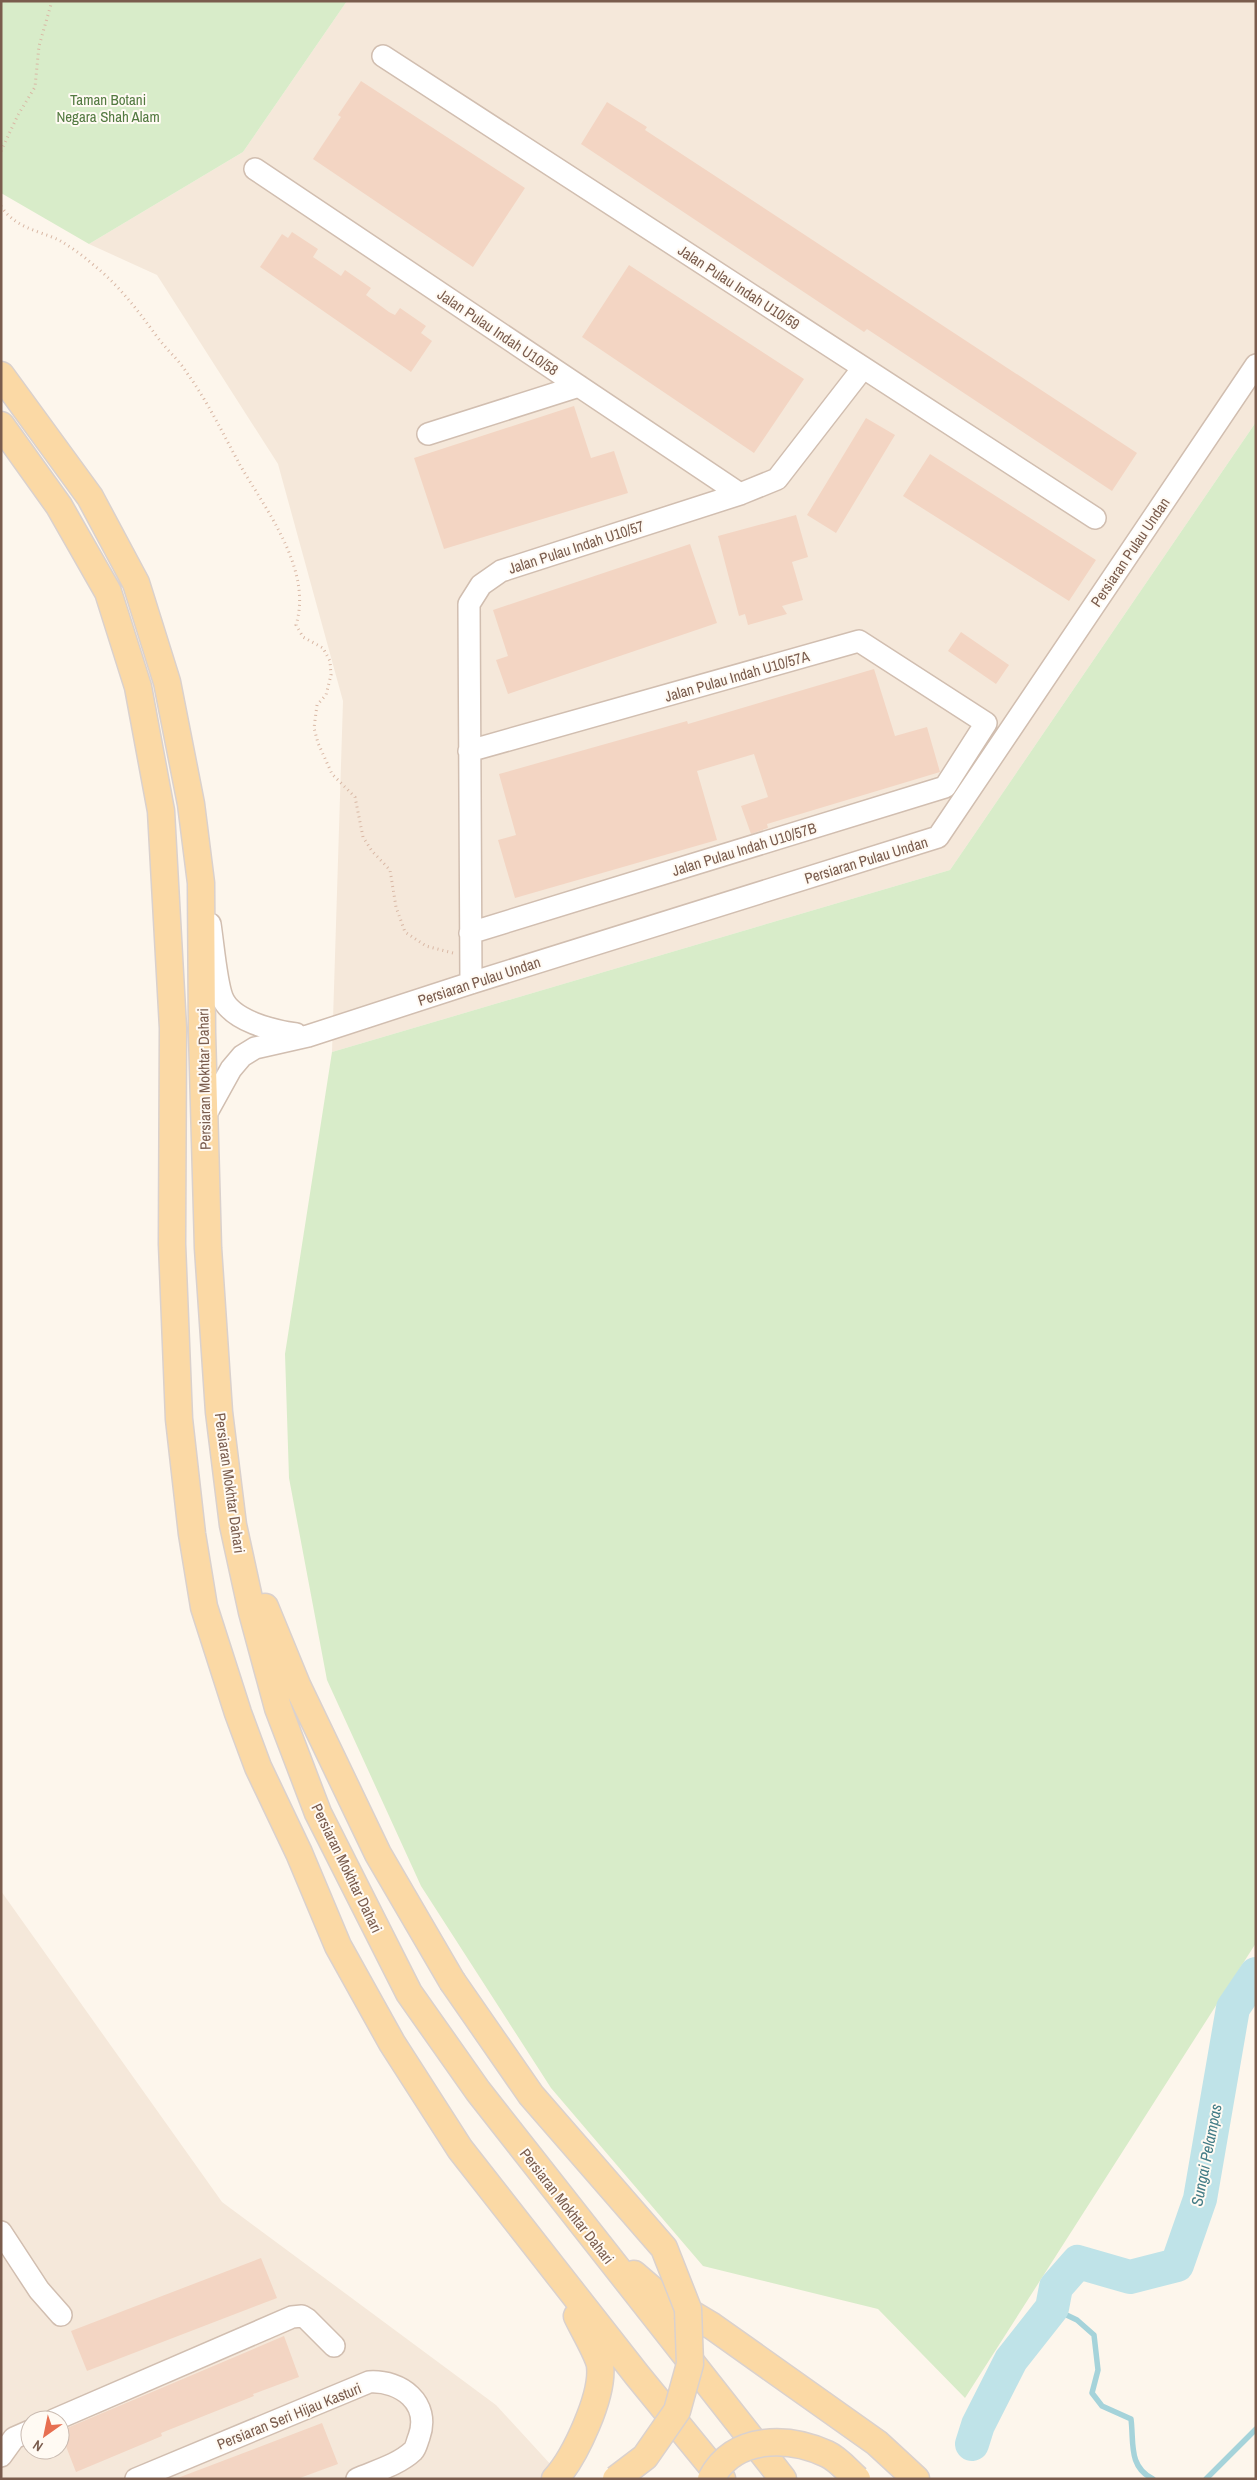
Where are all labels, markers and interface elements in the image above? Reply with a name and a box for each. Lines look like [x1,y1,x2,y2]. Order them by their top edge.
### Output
park label: Taman Botani Negara Shah Alam [56,89,160,127]
street label: Jalan Pulau Indah U10/59 [674,240,804,334]
street label: Jalan Pulau Indah U10/58 [433,284,563,380]
street label: Persiaran Pulau Undan [1086,493,1174,611]
street label: Jalan Pulau Indah U10/57 [505,515,647,579]
street label: Jalan Pulau Indah U10/57A [662,645,813,707]
street label: Jalan Pulau Indah U10/57B [669,817,819,881]
street label: Persiaran Pulau Undan [802,831,930,889]
street label: Persiaran Pulau Undan [415,951,543,1011]
street label: Persiaran Mokhtar Dahari [192,1008,216,1150]
street label: Persiaran Mokhtar Dahari [210,1411,250,1555]
street label: Persiaran Mokhtar Dahari [307,1800,387,1936]
water label: Sungai Pelampas [1185,2102,1227,2208]
street label: Persiaran Mokhtar Dahari [515,2144,619,2268]
street label: Persiaran Seri Hijau Kasturi [214,2377,364,2455]
north arrow [20,2410,70,2460]
text: N [30,2436,46,2456]

